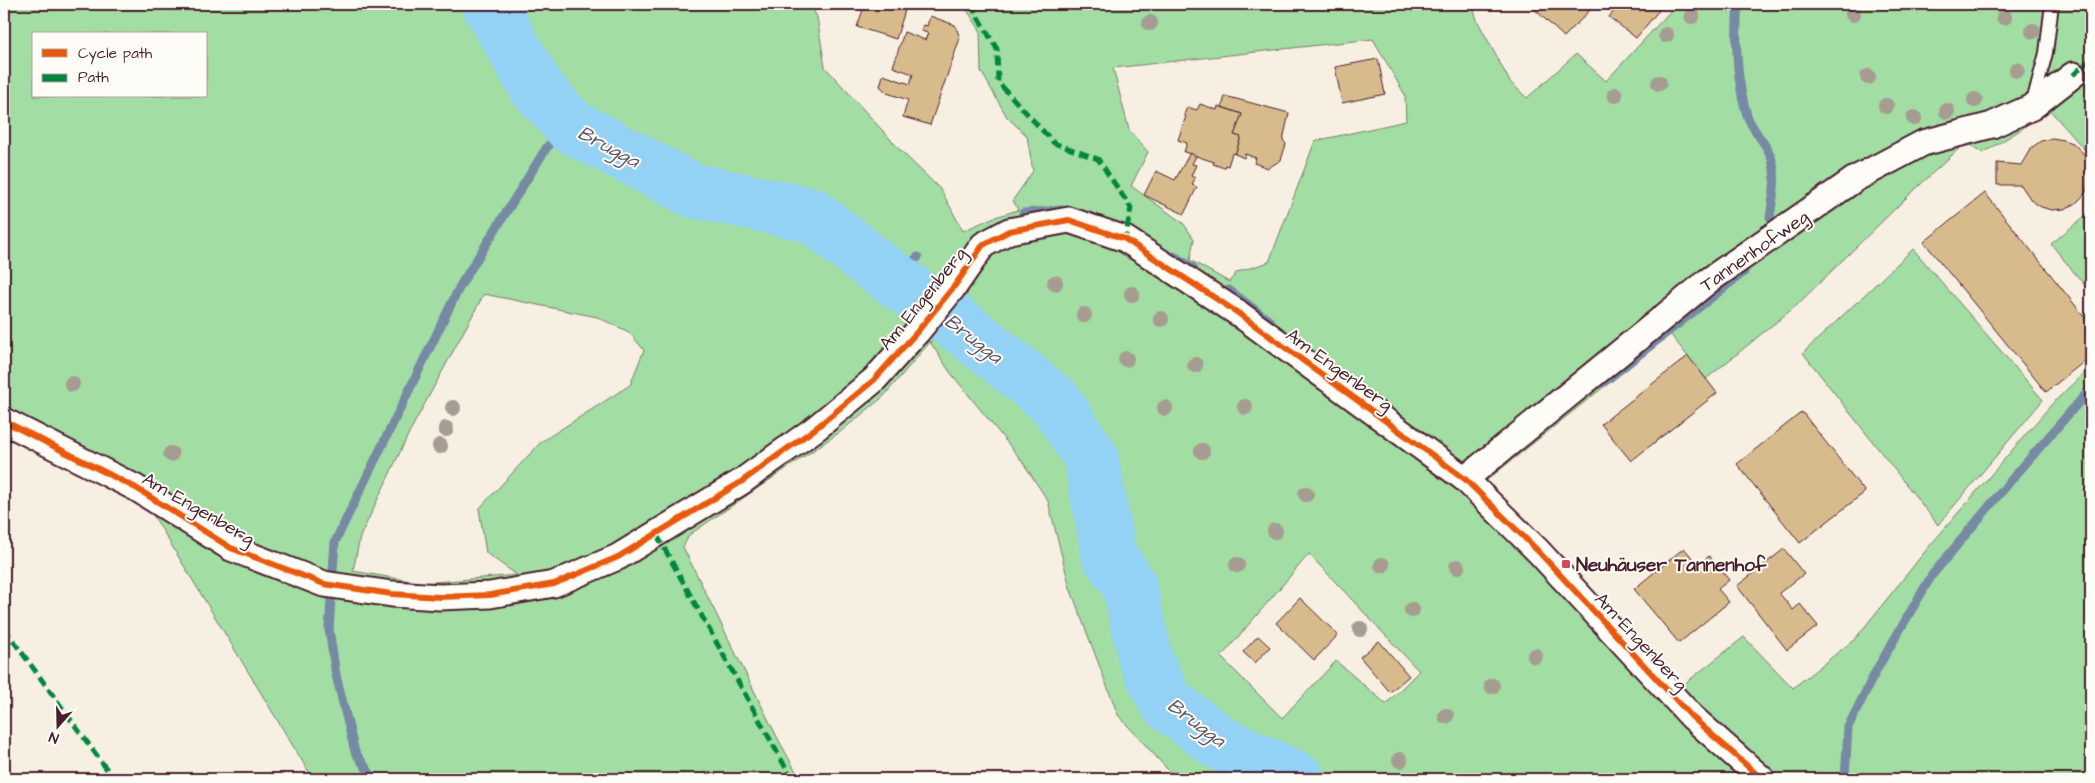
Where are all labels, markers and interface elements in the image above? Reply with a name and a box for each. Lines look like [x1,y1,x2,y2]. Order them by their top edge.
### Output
legend [32,32,208,98]
text: Cycle path [78,43,153,65]
text: Path [78,67,109,88]
water label: Brugga [572,119,645,176]
street label: Tannenhofweg [1695,204,1815,300]
street label: Am Engenberg [873,241,974,357]
water label: Brugga [938,307,1009,371]
street label: Am Engenberg [1280,322,1398,419]
street label: Am Engenberg [136,466,260,553]
place label: Neuhäuser Tannenhof [1576,552,1767,579]
marker: Neuhäuser Tannenhof [1560,558,1572,570]
street label: Am Engenberg [1587,587,1694,698]
water label: Brugga [1161,692,1232,755]
north arrow [32,700,82,750]
text: N [46,726,61,748]

